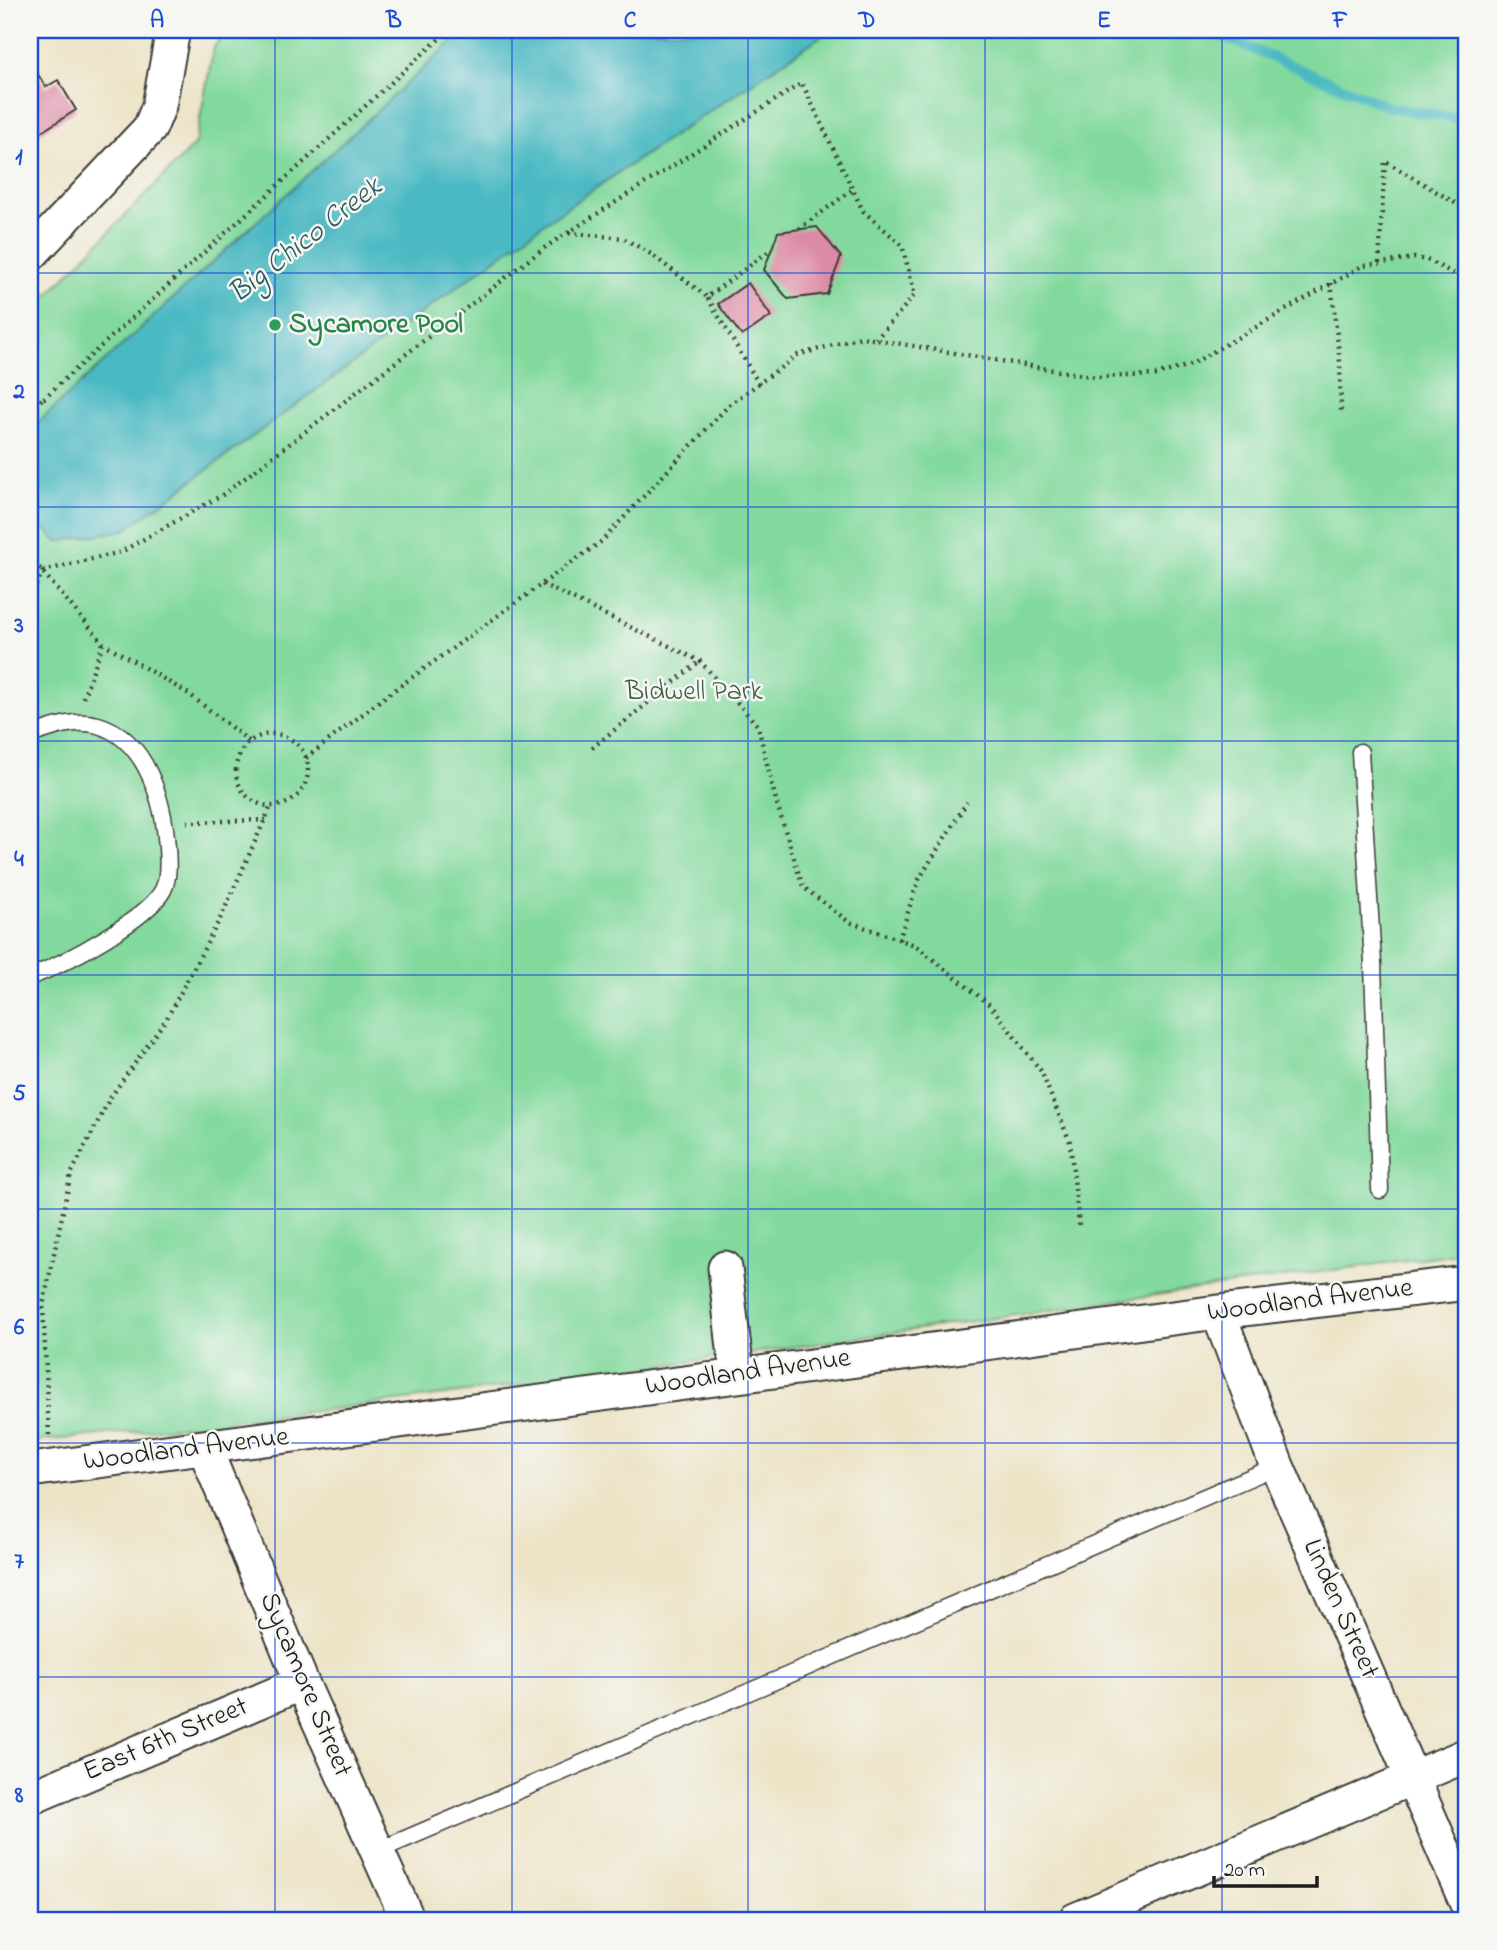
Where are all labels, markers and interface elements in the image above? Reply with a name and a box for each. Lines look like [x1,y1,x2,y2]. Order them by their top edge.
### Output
text: A [150,5,164,38]
text: B [385,5,402,38]
text: C [624,5,637,38]
text: D [858,5,875,38]
text: E [1097,5,1111,38]
text: F [1332,5,1348,38]
text: 1 [15,142,23,175]
water label: Big Chico Creek [220,166,394,315]
place label: Sycamore Pool [289,305,463,346]
marker: Sycamore Pool [267,317,283,333]
text: 2 [12,376,25,409]
text: 3 [13,610,24,643]
park label: Bidwell Park [624,672,763,713]
text: 4 [14,844,24,877]
text: 5 [12,1078,26,1111]
street label: Woodland Avenue [1205,1268,1415,1334]
text: 6 [14,1312,25,1345]
street label: Woodland Avenue [643,1338,854,1408]
street label: Woodland Avenue [81,1417,291,1483]
street label: Linden Street [1291,1533,1389,1685]
text: 7 [14,1546,24,1579]
street label: Sycamore Street [248,1586,362,1784]
street label: East 6th Street [77,1687,255,1793]
text: 8 [14,1780,24,1813]
scale bar [1214,1845,1317,1889]
text: 20 m [1224,1856,1265,1886]

